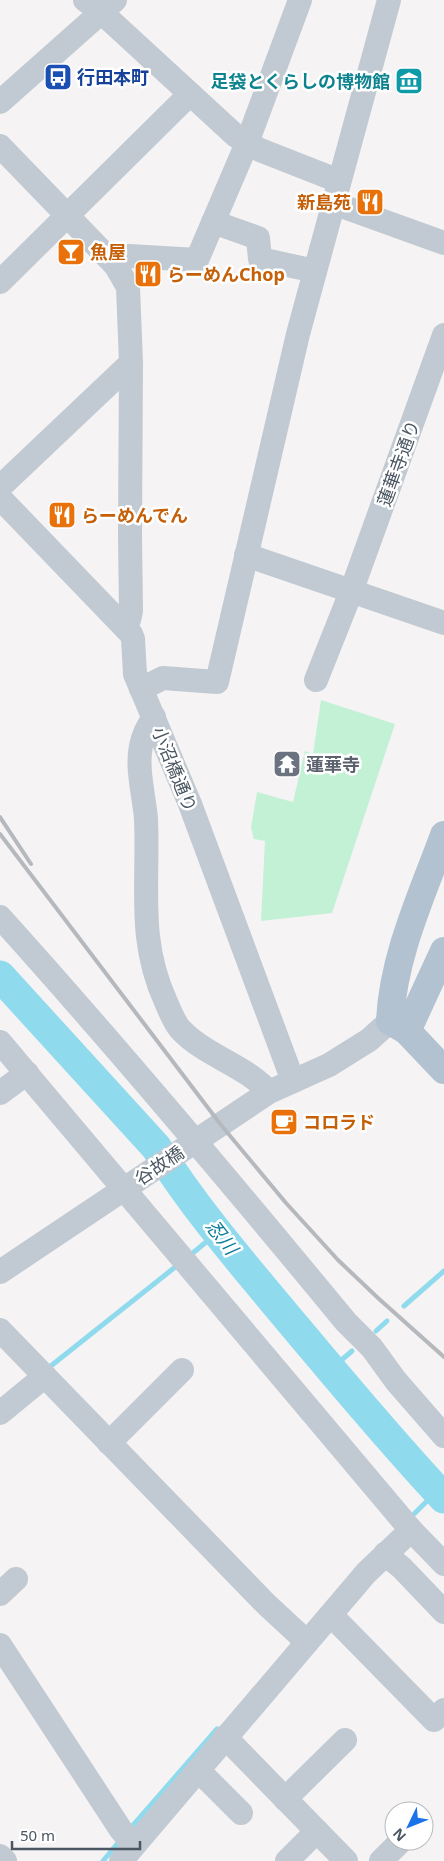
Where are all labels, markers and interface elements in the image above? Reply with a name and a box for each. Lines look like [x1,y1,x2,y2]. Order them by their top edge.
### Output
bus stop icon: 行田本町 [43,62,73,92]
place label: 行田本町 [77,65,149,89]
museum icon: 足袋とくらしの博物館 [394,66,424,96]
place label: 足袋とくらしの博物館 [211,69,390,93]
restaurant icon: 新島苑 [355,187,385,217]
place label: 新島苑 [297,190,351,214]
bar icon: 魚屋 [56,237,86,267]
place label: 魚屋 [90,240,126,264]
restaurant icon: らーめんChop [133,259,163,289]
place label: らーめんChop [167,262,285,286]
street label: 蓮華寺通り [371,417,425,509]
restaurant icon: らーめんでん [47,500,77,530]
place label: らーめんでん [81,503,188,527]
street label: 小沼橋通り [147,723,203,815]
temple icon: 蓮華寺 [272,749,302,779]
place label: 蓮華寺 [306,752,360,776]
cafe icon: コロラド [269,1107,299,1137]
place label: コロラド [303,1110,375,1134]
street label: 谷故橋 [130,1140,188,1190]
water label: 忍川 [200,1214,245,1262]
north arrow [384,1801,434,1851]
scale bar [12,1818,140,1850]
text: 50 m [20,1825,55,1845]
text: N [388,1825,410,1846]

